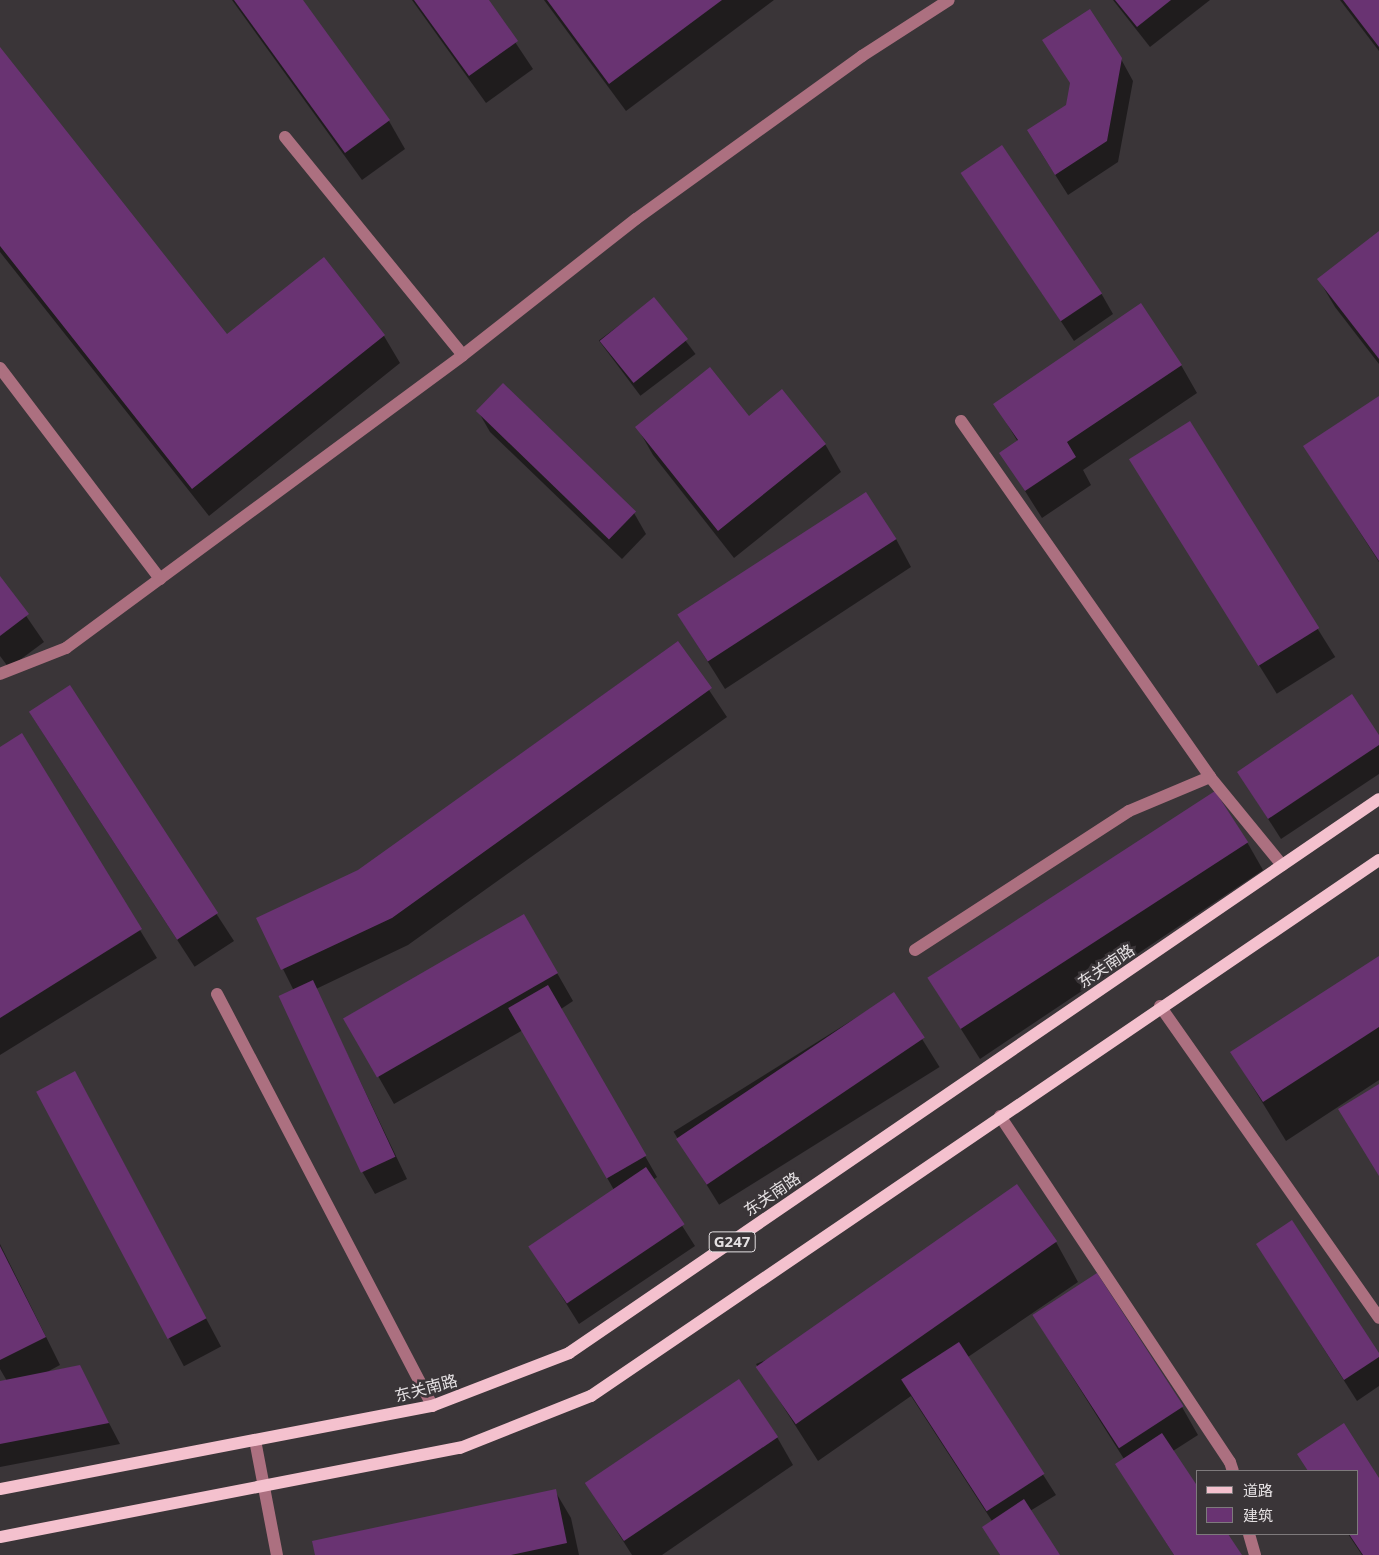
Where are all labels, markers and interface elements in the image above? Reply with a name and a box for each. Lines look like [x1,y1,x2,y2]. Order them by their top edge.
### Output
street label: 东关南路 [1074,940,1138,992]
street label: 东关南路 [740,1168,804,1220]
road number: G247 [708,1230,756,1254]
street label: 东关南路 [393,1370,459,1406]
legend [1196,1470,1359,1535]
text: 道路 [1243,1480,1273,1500]
text: 建筑 [1243,1505,1273,1525]

